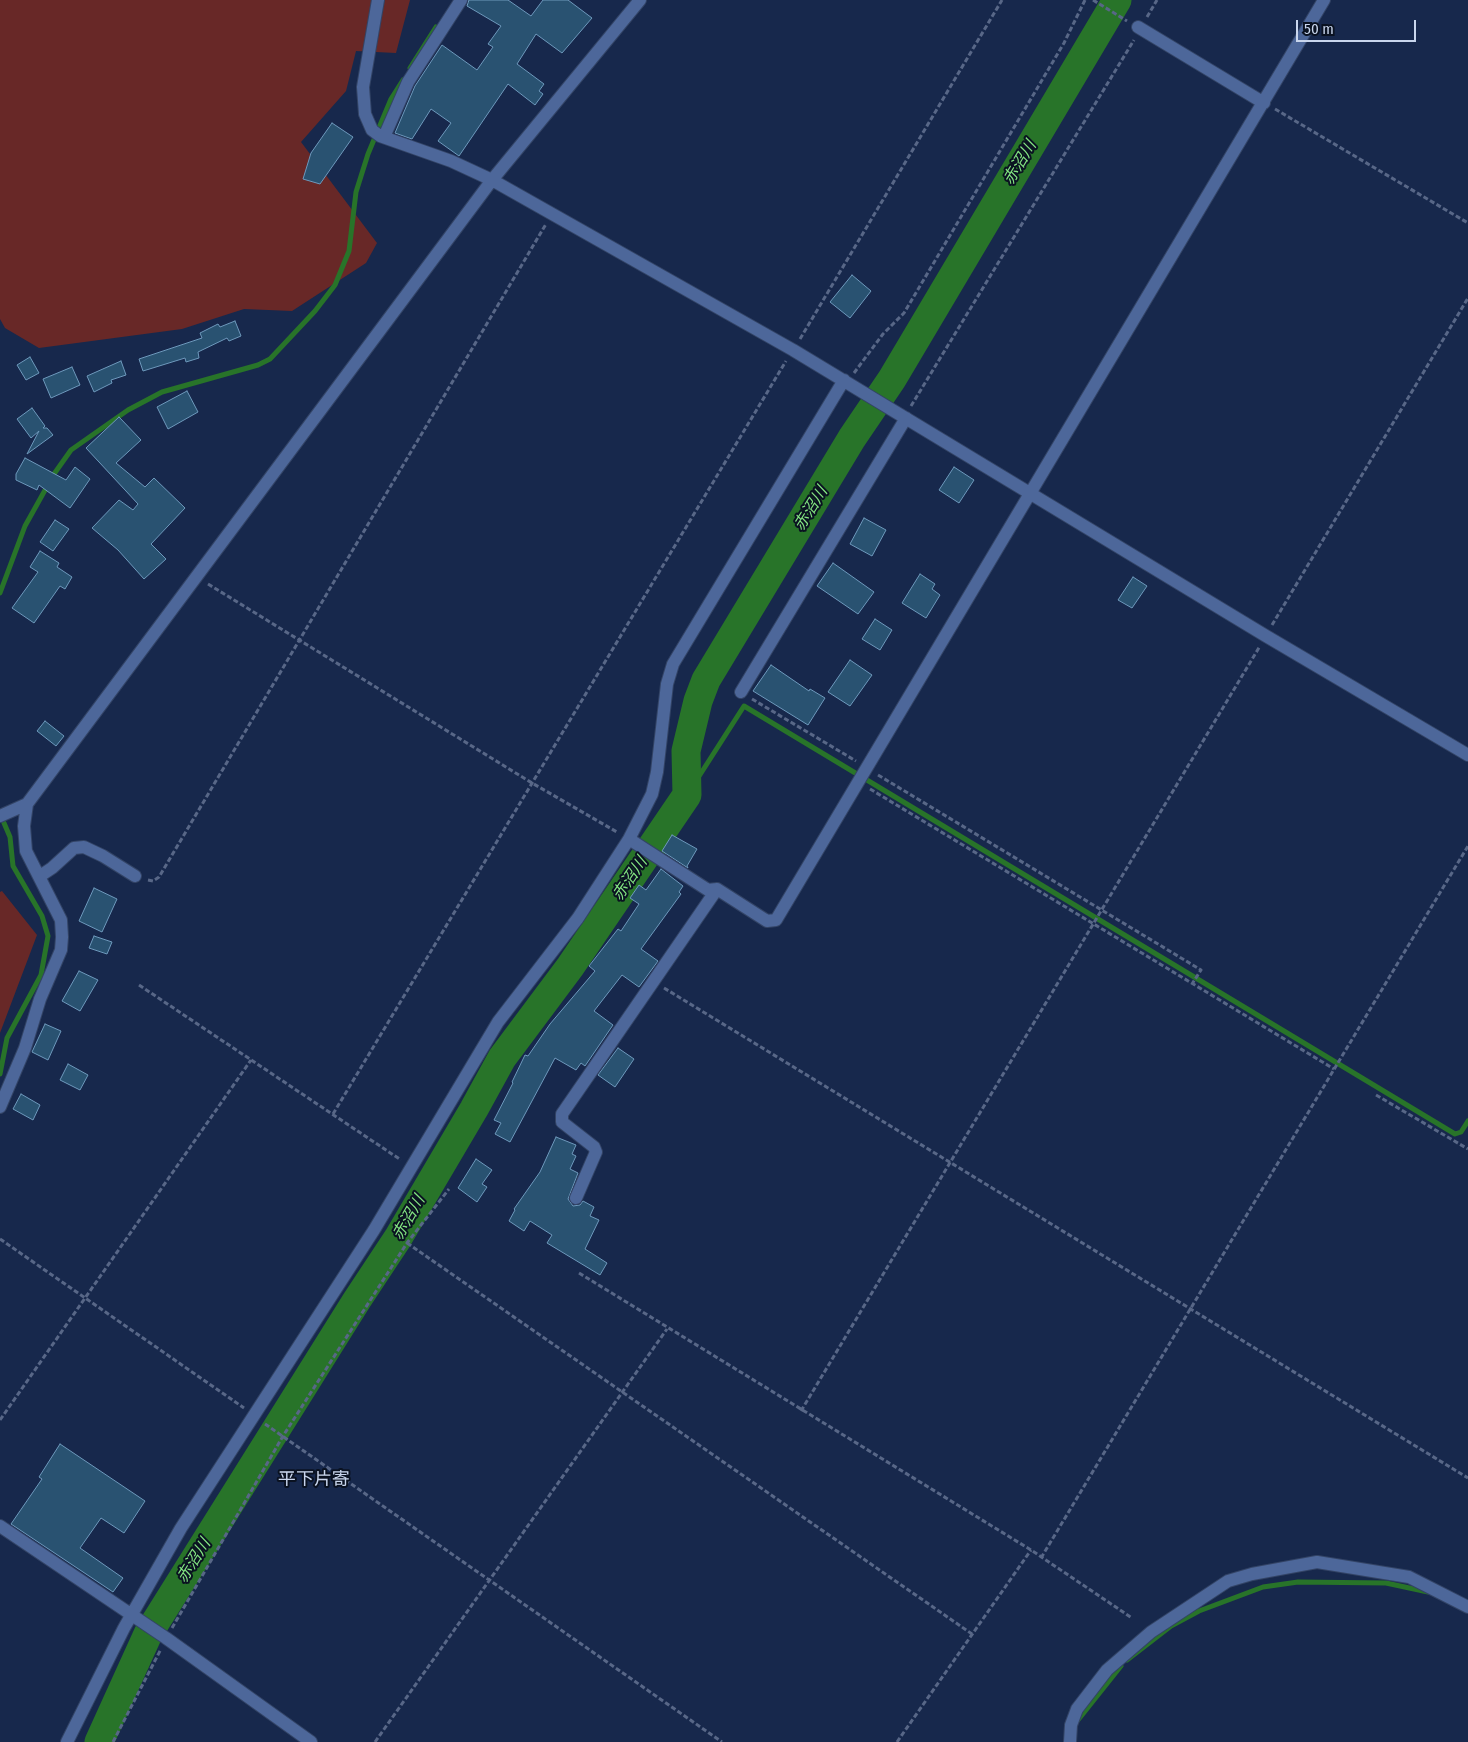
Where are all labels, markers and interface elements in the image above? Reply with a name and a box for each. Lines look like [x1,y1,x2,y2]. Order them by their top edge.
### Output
scale bar [1298,10,1418,42]
text: 50 m [1304,20,1334,38]
water label: 赤沼川 [999,137,1041,189]
water label: 赤沼川 [790,484,832,534]
water label: 赤沼川 [609,854,651,904]
water label: 赤沼川 [389,1192,429,1244]
district label: 平下片寄 [278,1469,350,1491]
water label: 赤沼川 [173,1536,215,1586]

